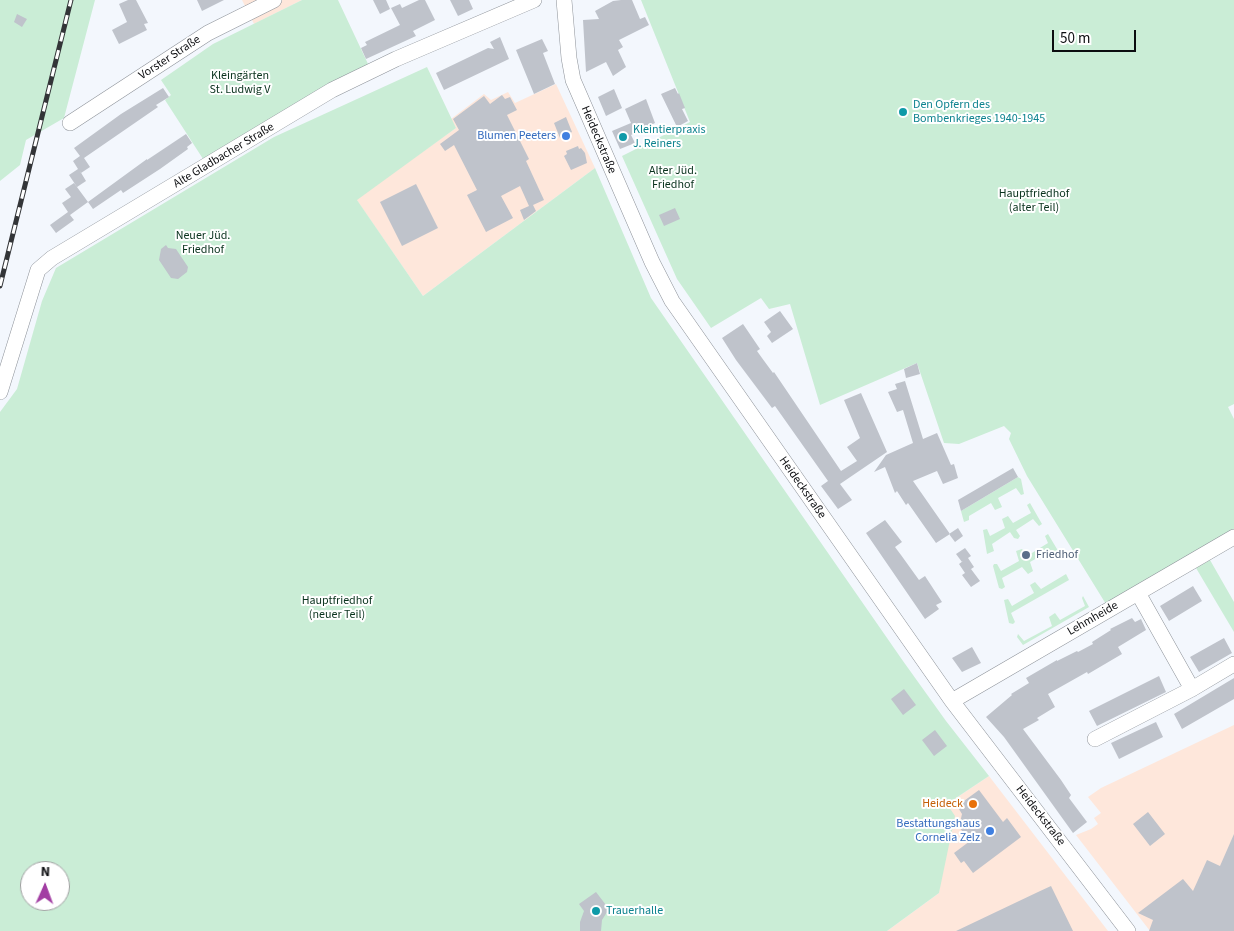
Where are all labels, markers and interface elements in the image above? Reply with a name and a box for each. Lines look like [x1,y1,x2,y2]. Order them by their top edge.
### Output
scale bar [1054,20,1138,52]
text: 50 m [1060,28,1090,49]
street label: Vorster Straße [136,33,204,83]
park label: Kleingärten St. Ludwig V [210,69,270,97]
place label: Den Opfern des Bombenkrieges 1940-1945 [913,98,1045,126]
street label: Heideckstraße [577,104,619,176]
marker: Den Opfern des Bombenkrieges 1940-1945 [897,106,909,118]
street label: Alte Gladbacher Straße [171,120,277,192]
place label: Kleintierpraxis J. Reiners [633,123,706,151]
place label: Blumen Peeters [477,129,556,143]
marker: Blumen Peeters [560,130,572,142]
marker: Kleintierpraxis J. Reiners [617,131,629,143]
park label: Alter Jüd. Friedhof [649,164,697,192]
park label: Hauptfriedhof (alter Teil) [999,187,1069,215]
park label: Neuer Jüd. Friedhof [176,229,230,257]
street label: Heideckstraße [775,454,829,522]
place label: Friedhof [1036,548,1078,562]
marker: Friedhof [1020,549,1032,561]
park label: Hauptfriedhof (neuer Teil) [302,594,372,622]
street label: Lehmheide [1065,599,1121,639]
street label: Heideckstraße [1012,783,1068,849]
place label: Heideck [922,797,963,811]
marker: Heideck [967,798,979,810]
place label: Bestattungshaus Cornelia Zelz [896,817,980,845]
marker: Bestattungshaus Cornelia Zelz [984,825,996,837]
north arrow [20,861,70,911]
text: N [40,862,50,882]
place label: Trauerhalle [606,904,663,918]
marker: Trauerhalle [590,905,602,917]

